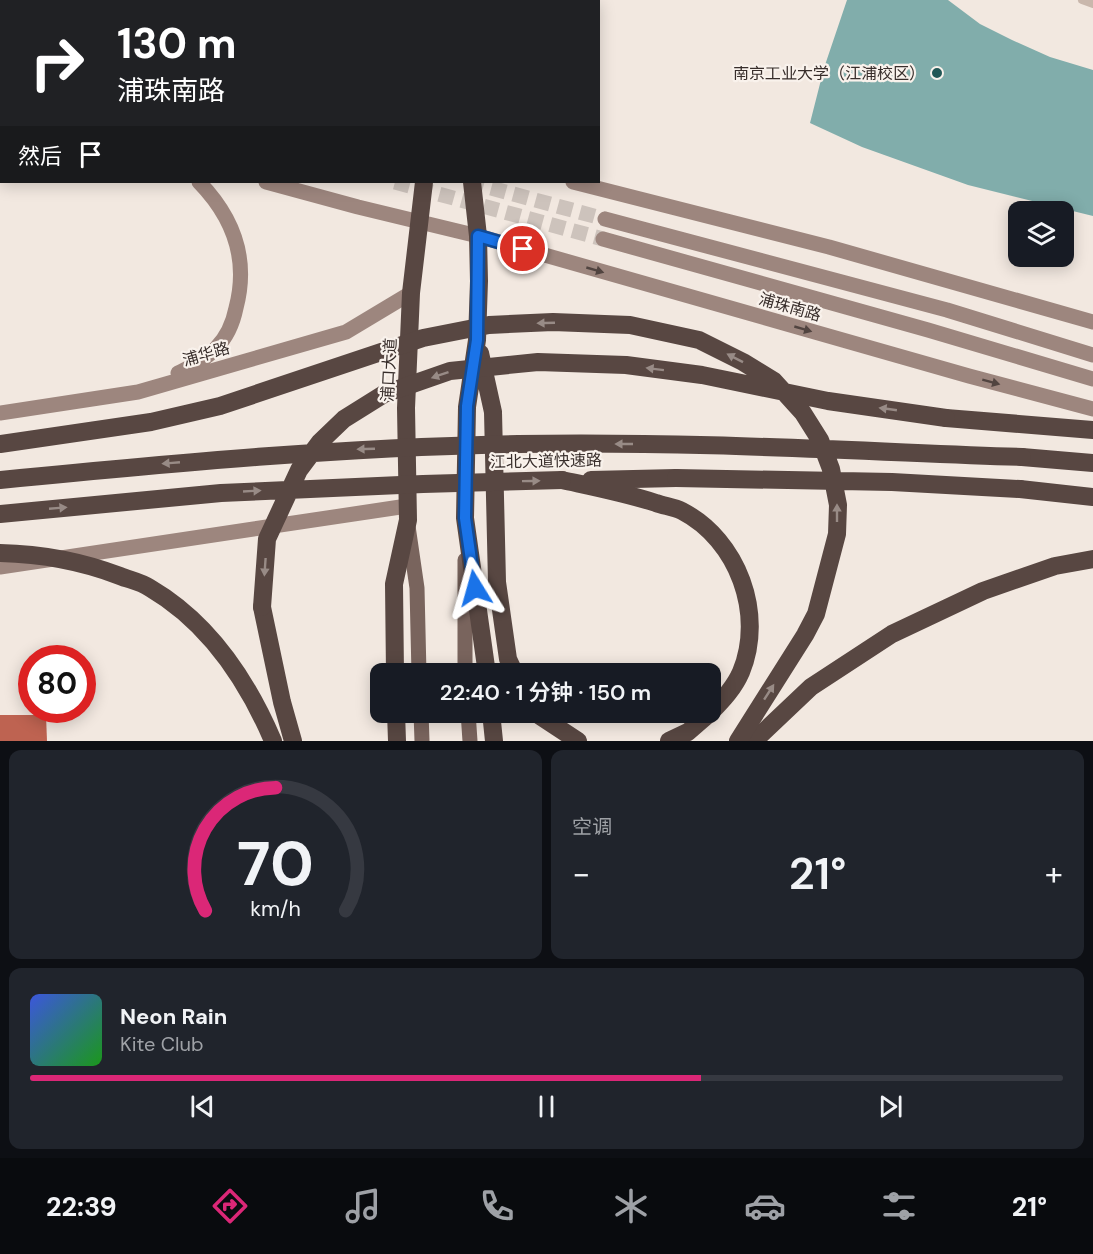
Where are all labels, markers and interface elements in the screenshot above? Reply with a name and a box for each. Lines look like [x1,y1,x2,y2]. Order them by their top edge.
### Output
text: 130 m [117,16,237,71]
icon: right [18,24,96,102]
place label: 南京工业大学（江浦校区） [733,63,925,84]
marker: 南京工业大学（江浦校区） [930,66,944,80]
text: 浦珠南路 [117,73,225,108]
icon: arrive [74,138,107,171]
text: 然后 [18,142,62,171]
map controls [1008,201,1074,267]
button: layers [1008,201,1074,267]
pin [497,223,548,274]
icon: arrive [506,232,539,265]
one-way arrow [586,266,604,275]
street label: 浦珠南路 [756,288,824,326]
one-way arrow [537,318,556,327]
one-way arrow [794,325,812,334]
street label: 浦华路 [180,337,232,371]
street label: 浦口大道 [377,337,401,403]
one-way arrow [727,353,744,363]
one-way arrow [645,364,664,374]
one-way arrow [431,370,449,380]
one-way arrow [982,378,1000,387]
one-way arrow [879,405,898,414]
one-way arrow [614,439,633,449]
one-way arrow [356,445,375,454]
street label: 江北大道快速路 [490,450,602,472]
one-way arrow [162,459,181,468]
one-way arrow [522,476,541,486]
one-way arrow [243,487,262,496]
one-way arrow [49,503,68,513]
one-way arrow [832,503,842,522]
position arrow [443,556,507,620]
one-way arrow [261,558,270,577]
speed limit sign: 80 [18,645,96,723]
text: 22:40 · 1 分钟 · 150 m [440,678,651,707]
one-way arrow [763,684,774,700]
text: 空调 [572,814,612,840]
text: 70 [237,823,314,904]
text: 21° [789,844,846,903]
text: − [572,852,590,895]
text: + [1045,852,1063,895]
text: km/h [250,896,301,924]
text: Neon Rain [120,1002,227,1031]
text: Kite Club [120,1031,204,1057]
icon: previous [186,1090,219,1123]
icon: pause [530,1090,563,1123]
icon: next [874,1090,907,1123]
icon: directions [209,1185,251,1227]
icon: music [342,1185,384,1227]
icon: phone [476,1185,518,1227]
icon: climate [610,1185,652,1227]
icon: car [744,1185,786,1227]
icon: filters [878,1185,920,1227]
text: 22:39 [46,1189,117,1224]
text: 21° [1012,1189,1047,1224]

